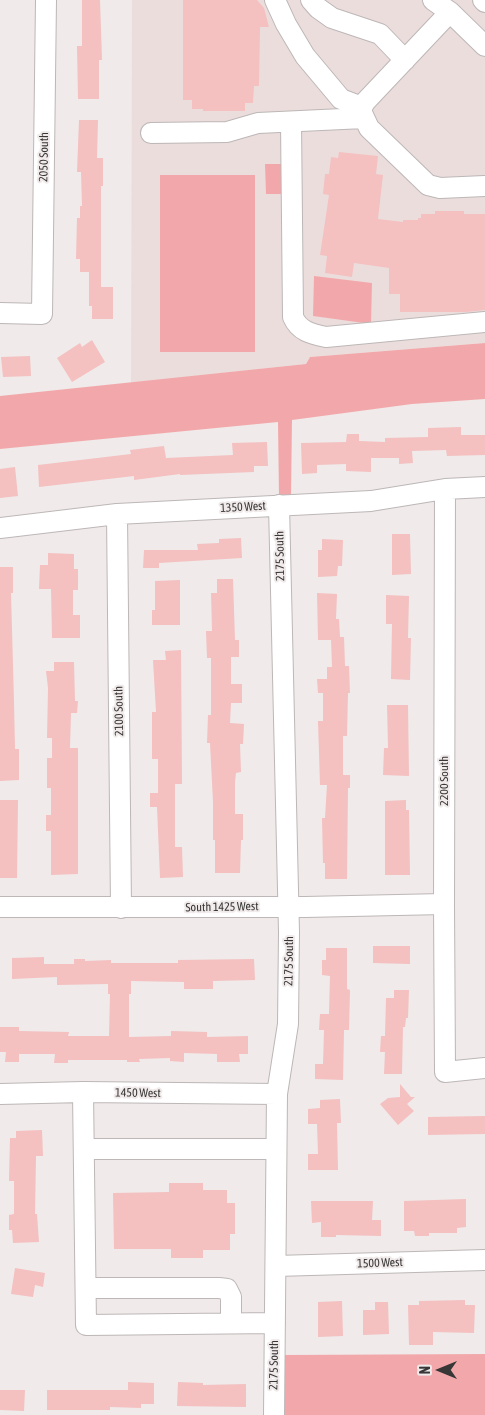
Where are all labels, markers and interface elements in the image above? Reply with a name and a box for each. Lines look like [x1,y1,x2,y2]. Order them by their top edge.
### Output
street label: 2050 South [36,132,52,182]
street label: 1350 West [220,499,266,515]
street label: 2175 South [272,531,288,581]
street label: 2100 South [111,686,127,736]
street label: 2200 South [437,756,451,806]
street label: South 1425 West [185,899,259,915]
street label: 2175 South [281,936,297,986]
street label: 1450 West [115,1085,161,1101]
street label: 1500 West [357,1255,403,1271]
street label: 2175 South [266,1340,282,1390]
north arrow [415,1345,465,1395]
text: N [417,1366,433,1374]

